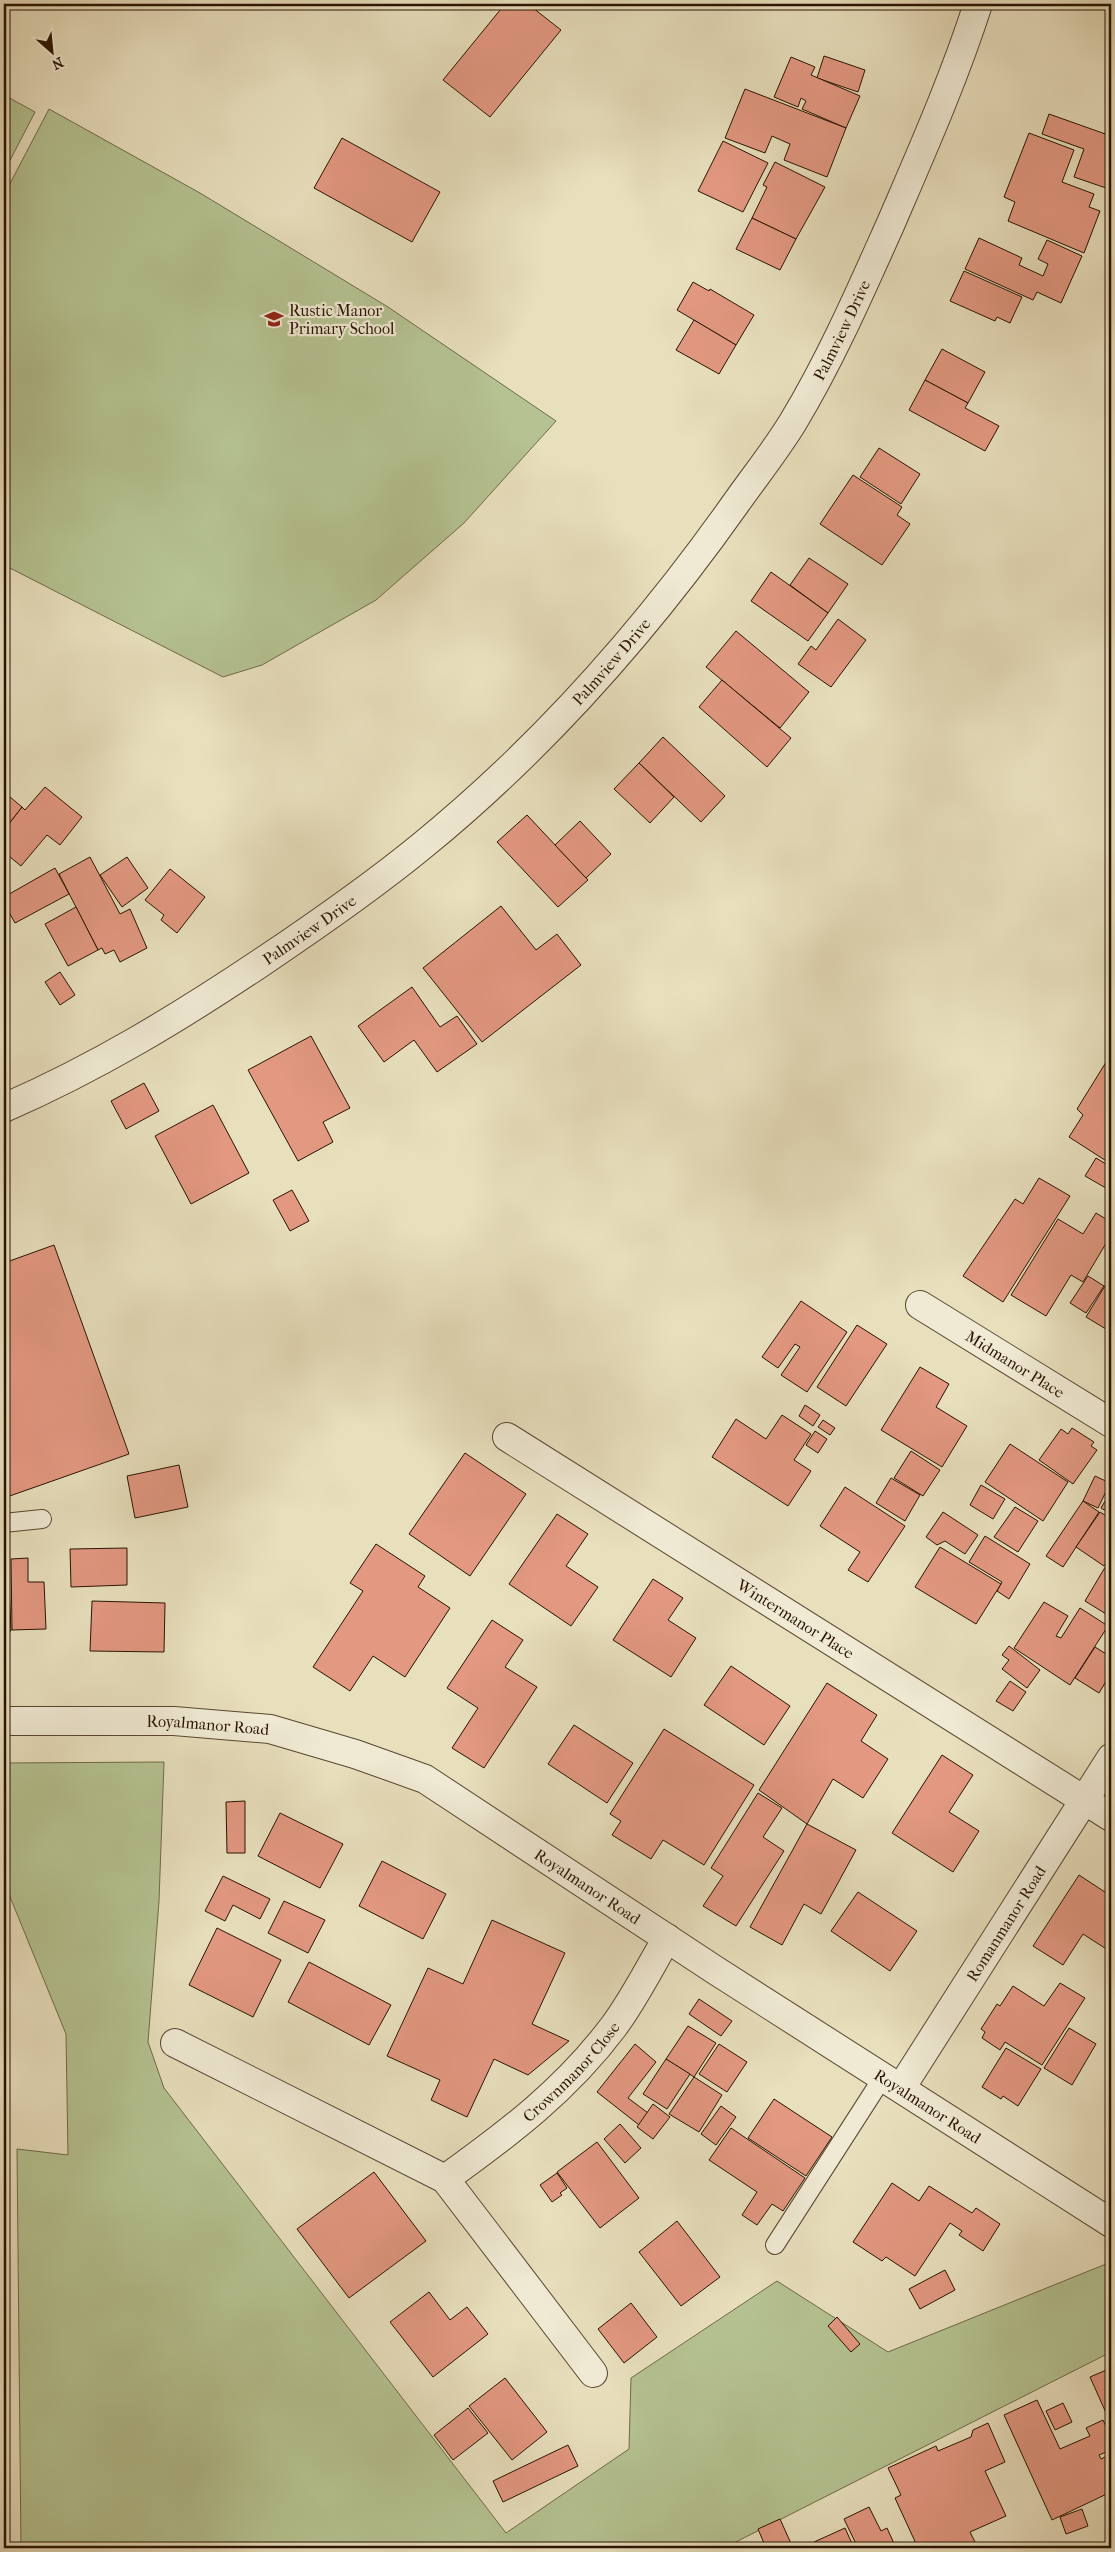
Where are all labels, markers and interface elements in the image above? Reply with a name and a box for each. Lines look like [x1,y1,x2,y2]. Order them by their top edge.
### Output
north arrow [28,28,78,78]
text: N [49,53,66,73]
street label: Palmview Drive [809,277,874,384]
place label: Rustic Manor Primary School [289,301,395,338]
school or university icon: Rustic Manor Primary School [263,308,285,330]
street label: Palmview Drive [568,614,654,709]
street label: Palmview Drive [259,891,360,969]
street label: Midmanor Place [962,1327,1068,1402]
street label: Wintermanor Place [732,1575,857,1663]
street label: Royalmanor Road [146,1712,270,1739]
street label: Royalmanor Road [531,1845,644,1928]
street label: Romanmanor Road [962,1862,1050,1985]
street label: Crownmanor Close [519,2018,624,2126]
street label: Royalmanor Road [871,2065,985,2148]

